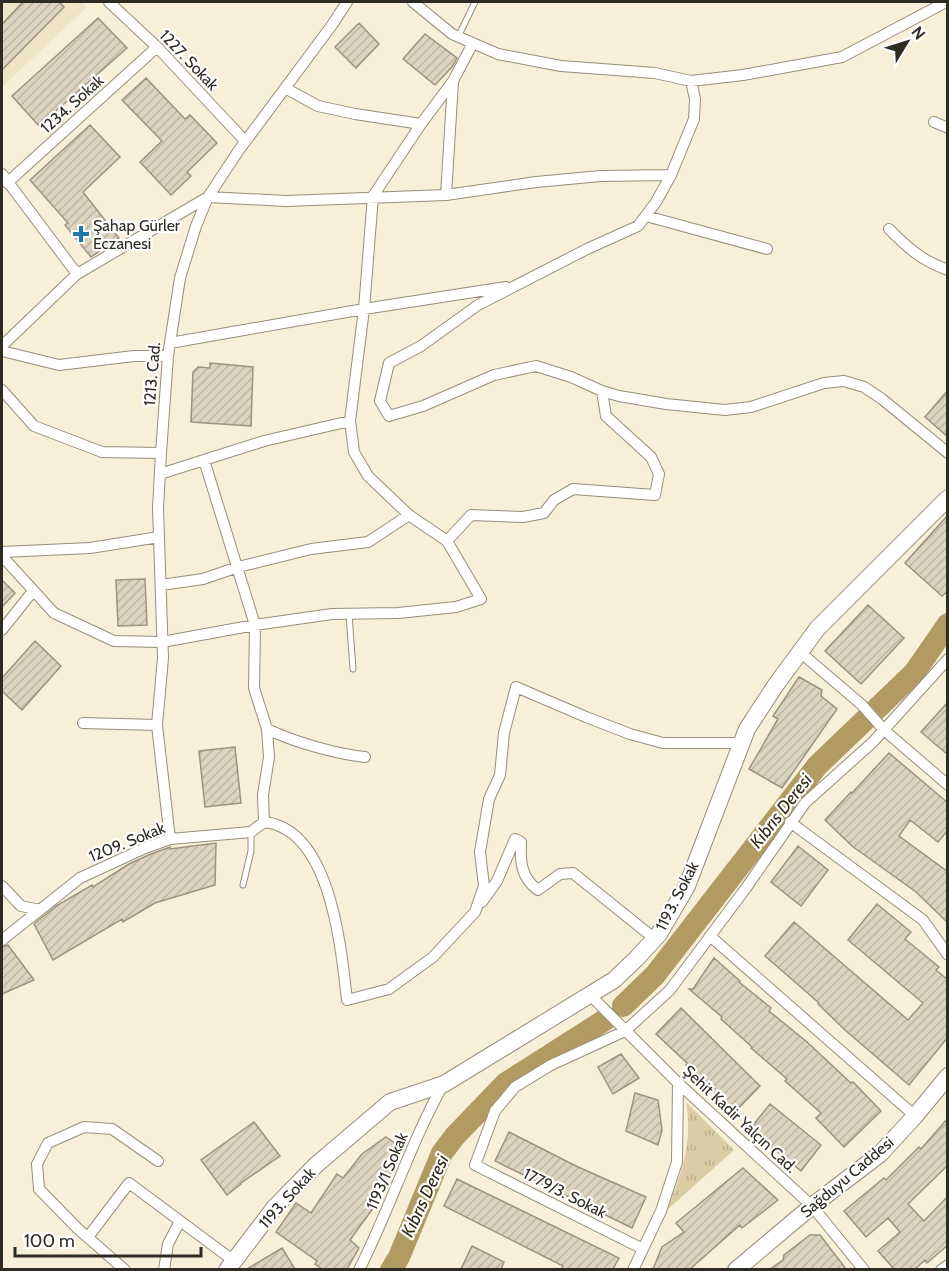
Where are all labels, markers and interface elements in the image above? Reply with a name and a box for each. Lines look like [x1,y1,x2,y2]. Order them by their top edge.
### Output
north arrow [877,12,937,72]
text: N [907,23,929,43]
street label: 1227. Sokak [156,26,223,95]
street label: 1234. Sokak [37,70,108,137]
place label: Şahap Gürler Eczanesi [93,216,181,253]
marker: Şahap Gürler Eczanesi [74,227,88,241]
street label: 1213. Cad. [140,341,164,407]
water label: Kıbrıs Deresi [745,769,817,852]
street label: 1209. Sokak [86,818,169,866]
street label: 1193. Sokak [651,857,703,934]
street label: Şehit Kadir Yalçın Cad. [679,1061,801,1177]
street label: 1193/1 Sokak [362,1129,412,1213]
street label: Sağduyu Caddesi [797,1132,897,1222]
water label: Kıbrıs Deresi [396,1150,454,1241]
street label: 1193. Sokak [255,1163,320,1232]
street label: 1779/3. Sokak [520,1164,610,1222]
scale bar [15,1220,201,1258]
text: 100 m [24,1230,75,1252]

